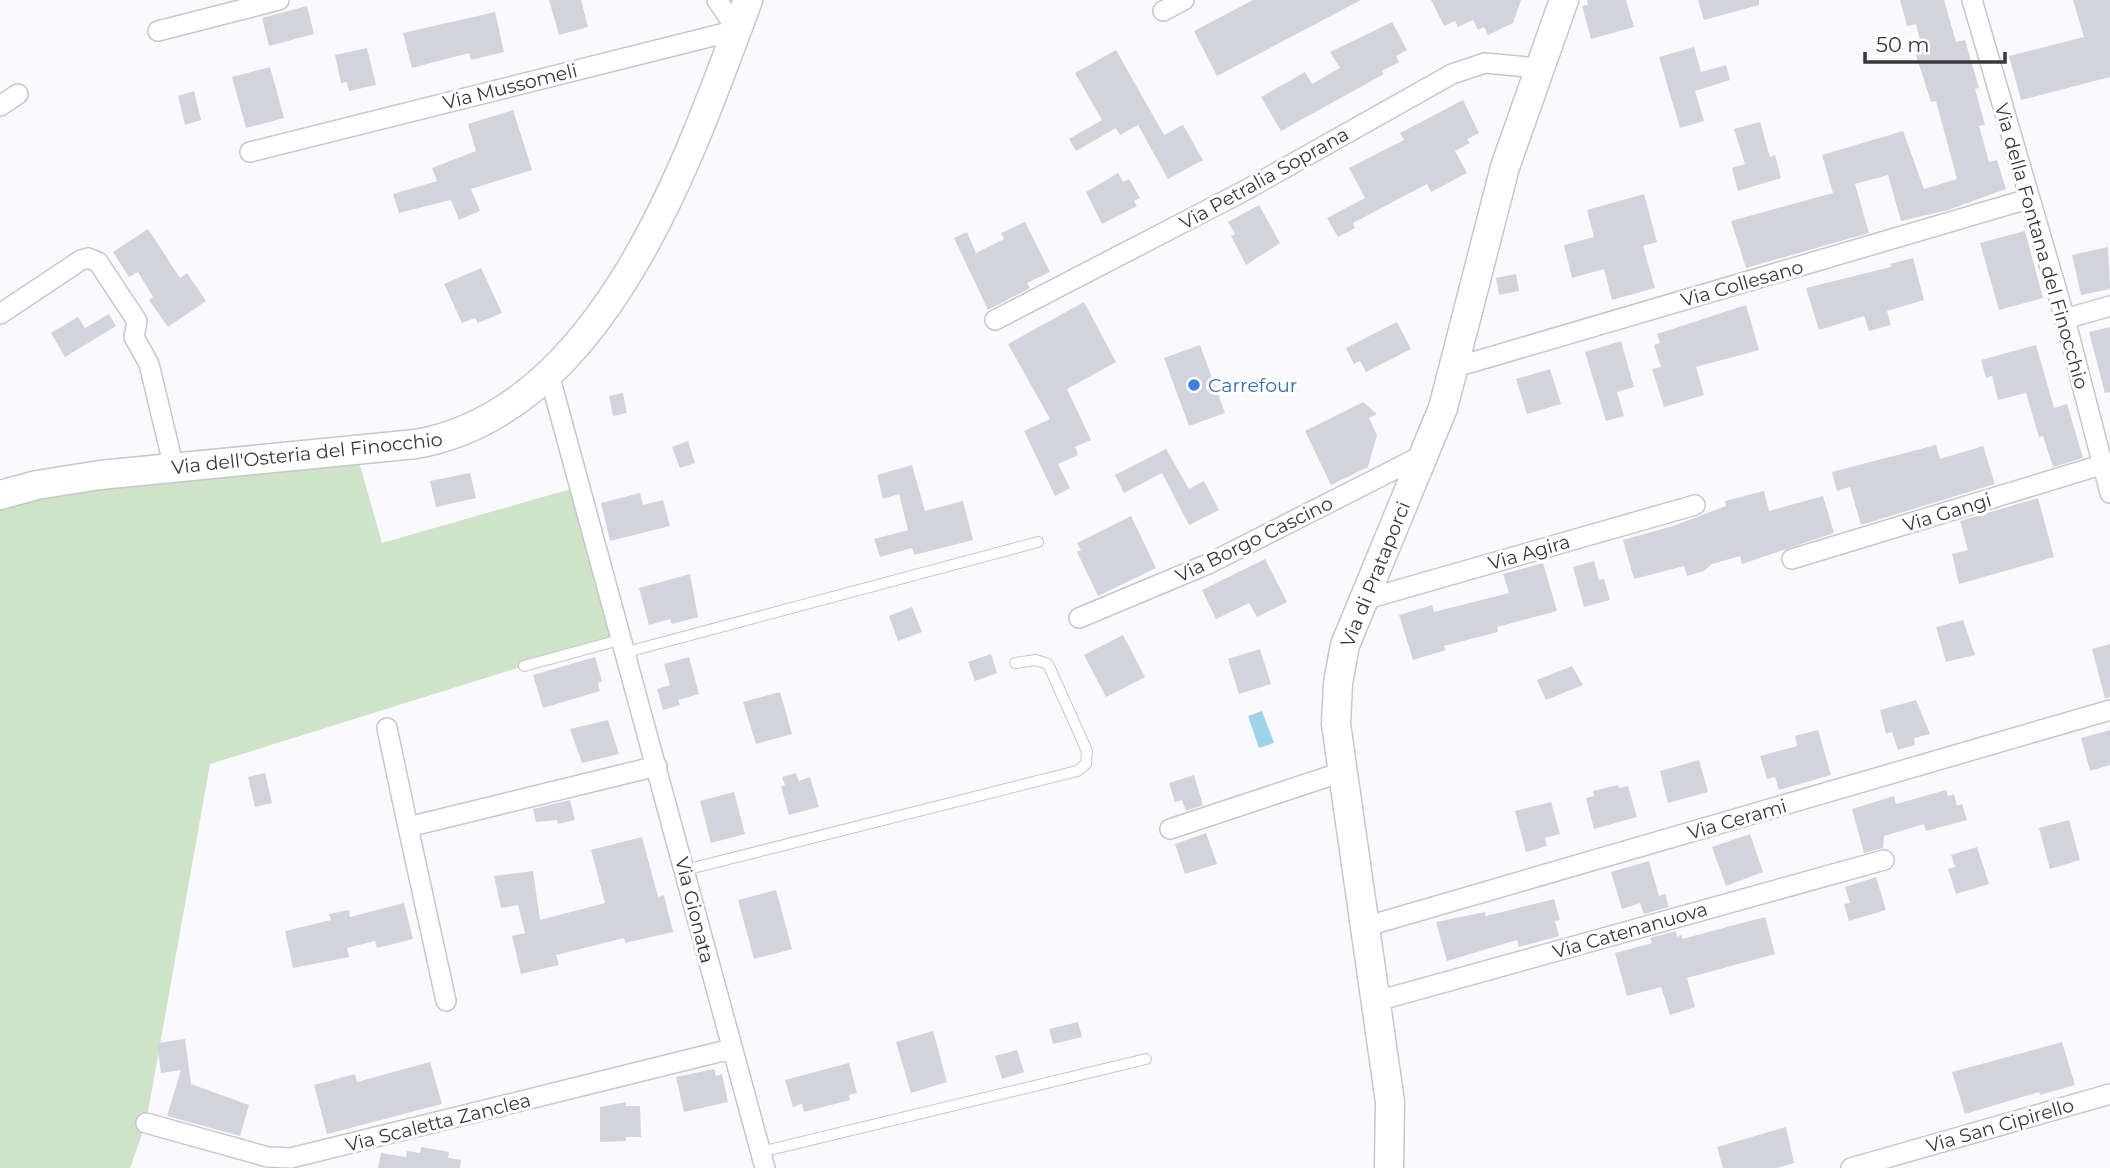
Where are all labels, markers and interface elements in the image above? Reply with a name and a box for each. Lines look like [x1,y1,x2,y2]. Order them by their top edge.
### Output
scale bar [1865,21,2005,65]
text: 50 m [1876,32,1930,57]
street label: Via Mussomeli [441,59,580,114]
street label: Via della Fontana del Finocchio [1990,101,2093,392]
street label: Via Petralia Soprana [1176,122,1353,235]
street label: Via Collesano [1678,255,1806,312]
place label: Carrefour [1208,374,1297,397]
marker: Carrefour [1186,377,1202,393]
street label: Via dell'Osteria del Finocchio [170,428,444,479]
street label: Via Gangi [1900,488,1994,537]
street label: Via Borgo Cascino [1172,491,1337,587]
street label: Via di Prataporci [1336,498,1415,650]
street label: Via Agira [1486,530,1573,575]
street label: Via Cerami [1685,794,1789,845]
street label: Via Gionata [670,855,719,966]
street label: Via Catenanuova [1550,897,1710,964]
street label: Via Scaletta Zanclea [343,1088,533,1157]
street label: Via San Cipirello [1924,1093,2077,1158]

